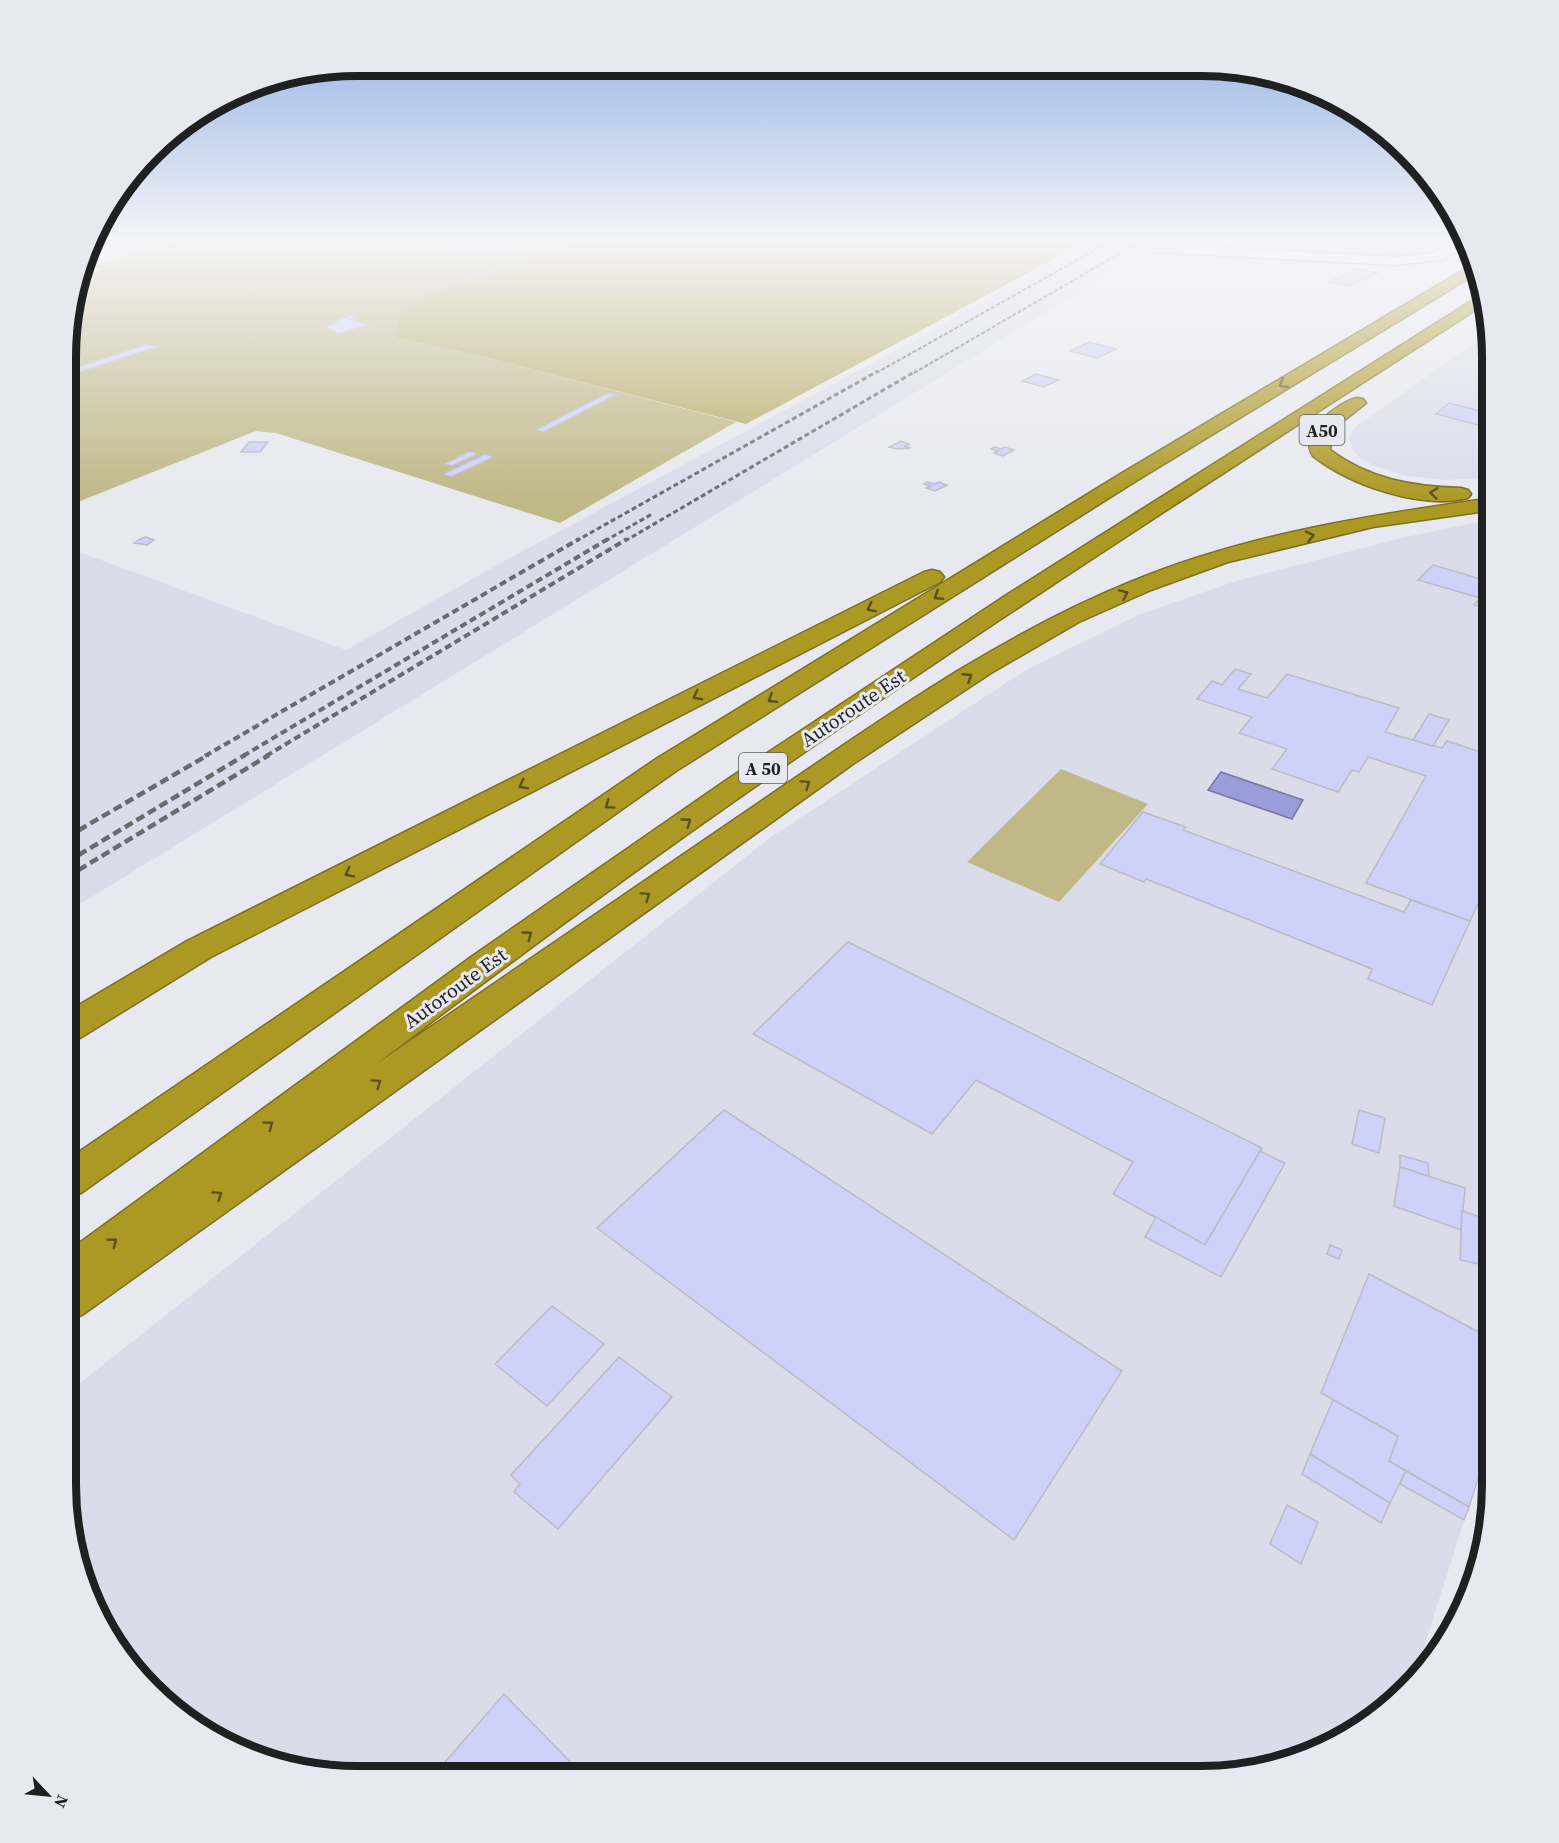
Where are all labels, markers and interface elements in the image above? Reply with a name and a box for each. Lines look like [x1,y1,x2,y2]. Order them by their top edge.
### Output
one-way arrow [1279,376,1289,388]
road number: A50 [1300,415,1344,445]
one-way arrow [1430,487,1439,500]
one-way arrow [1304,531,1314,544]
one-way arrow [934,588,944,600]
one-way arrow [1117,589,1128,601]
one-way arrow [866,601,877,612]
street label: Autoroute Est [795,662,912,754]
one-way arrow [962,673,973,684]
one-way arrow [693,689,703,700]
one-way arrow [768,691,778,703]
road number: A 50 [739,753,787,783]
one-way arrow [518,777,529,789]
one-way arrow [799,780,810,791]
one-way arrow [604,798,615,809]
one-way arrow [680,818,691,829]
one-way arrow [345,866,356,877]
one-way arrow [639,892,650,903]
one-way arrow [521,931,532,942]
street label: Autoroute Est [398,941,513,1035]
one-way arrow [371,1079,382,1090]
one-way arrow [263,1122,274,1133]
one-way arrow [211,1191,222,1202]
one-way arrow [107,1239,118,1250]
north arrow [18,1765,78,1825]
text: N [49,1792,74,1812]

